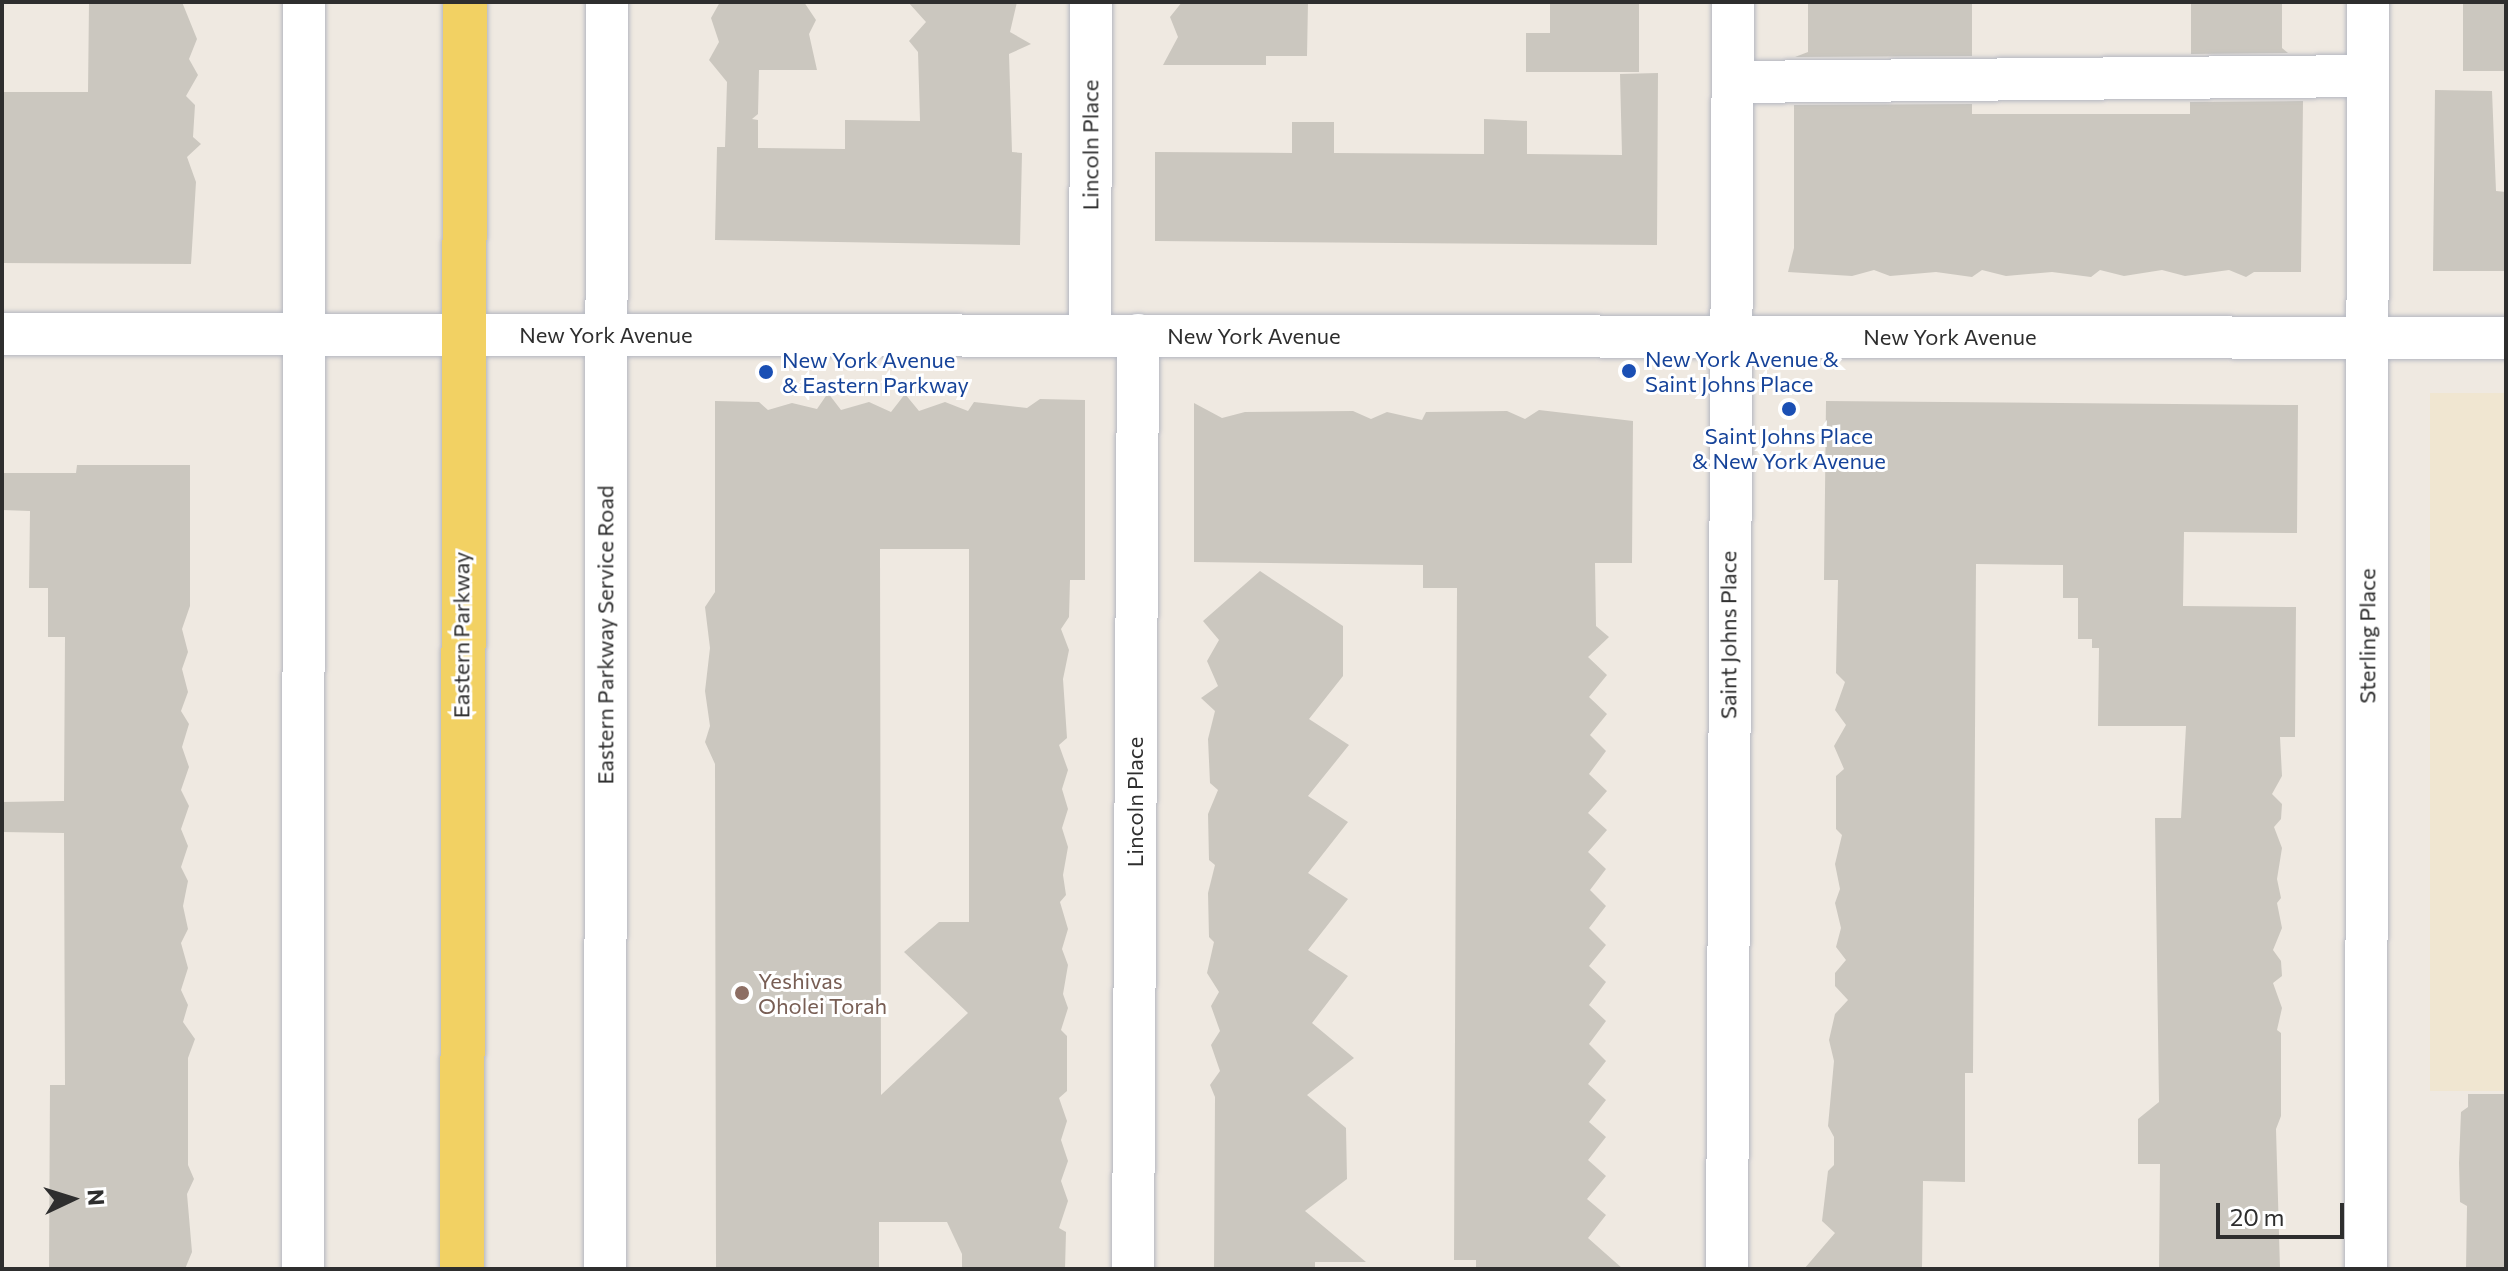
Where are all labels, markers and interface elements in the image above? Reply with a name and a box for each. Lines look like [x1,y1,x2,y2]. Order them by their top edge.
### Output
street label: Lincoln Place [1077,80,1103,210]
street label: New York Avenue [519,322,693,348]
street label: New York Avenue [1167,323,1341,349]
street label: New York Avenue [1863,324,2037,350]
place label: New York Avenue & Saint Johns Place [1645,345,1839,396]
place label: New York Avenue & Eastern Parkway [782,346,969,398]
marker: New York Avenue & Saint Johns Place [1620,362,1638,380]
marker: New York Avenue & Eastern Parkway [757,363,775,381]
marker: Saint Johns Place & New York Avenue [1780,400,1798,418]
place label: Saint Johns Place & New York Avenue [1692,422,1886,474]
street label: Eastern Parkway Service Road [592,485,618,785]
street label: Saint Johns Place [1715,551,1741,719]
street label: Eastern Parkway [448,552,474,718]
street label: Sterling Place [2354,568,2380,704]
street label: Lincoln Place [1122,737,1148,867]
place label: Yeshivas Oholei Torah [758,967,887,1018]
marker: Yeshivas Oholei Torah [733,984,751,1002]
north arrow [32,1159,112,1239]
scale bar [2220,1187,2348,1237]
text: N [82,1188,110,1206]
text: 20 m [2230,1202,2284,1231]

